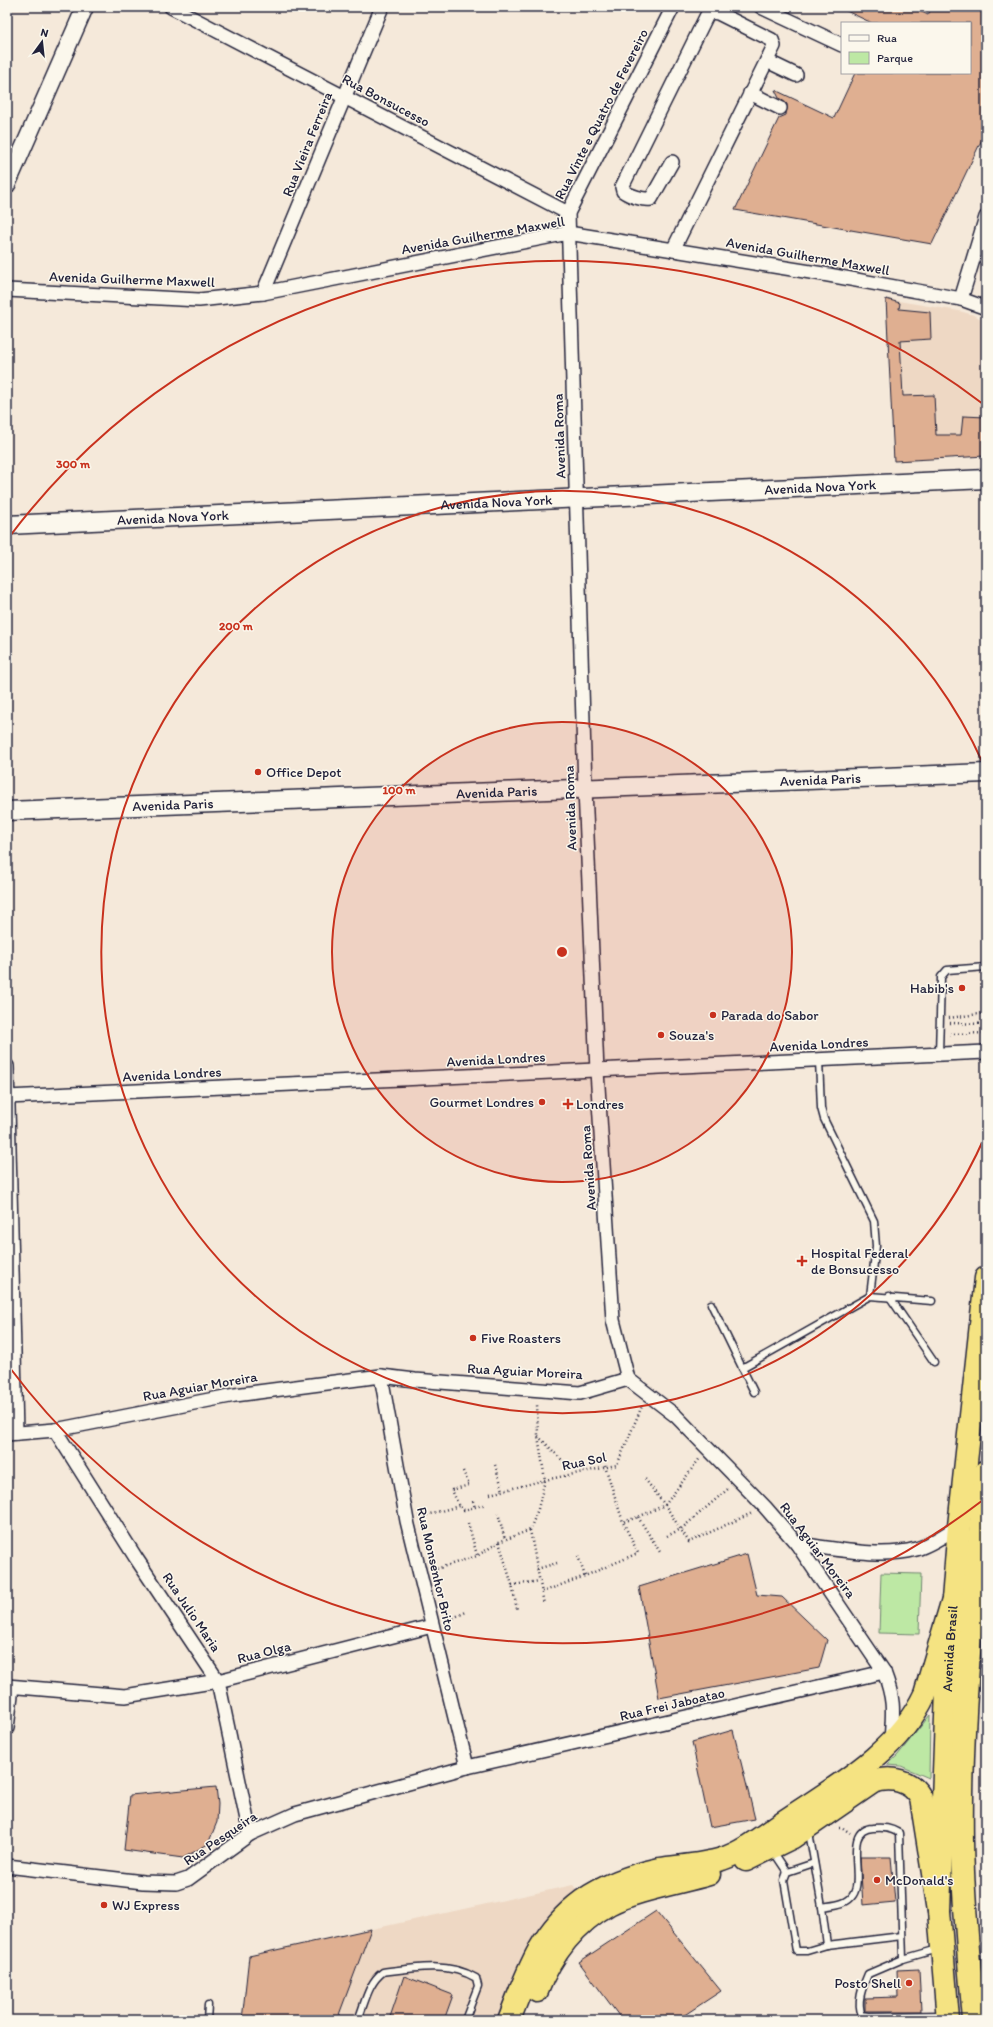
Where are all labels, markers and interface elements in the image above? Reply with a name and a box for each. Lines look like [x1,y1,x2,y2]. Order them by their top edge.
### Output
north arrow [22,22,62,62]
legend [841,22,971,74]
text: N [39,26,50,40]
street label: Rua Vinte e Quatro de Fevereiro [551,26,652,202]
text: Rua [877,31,897,45]
text: Parque [877,51,913,65]
street label: Rua Bonsucesso [339,70,433,131]
street label: Rua Vieira Ferreira [279,89,337,199]
street label: Avenida Guilherme Maxwell [400,213,566,258]
street label: Avenida Guilherme Maxwell [725,234,891,279]
street label: Avenida Guilherme Maxwell [49,268,215,291]
street label: Avenida Roma [550,393,569,479]
text: 300 m [56,457,91,471]
street label: Avenida Nova York [764,476,877,498]
street label: Avenida Nova York [440,491,553,514]
street label: Avenida Nova York [117,507,230,529]
text: 200 m [219,619,254,633]
place label: Office Depot [266,764,342,781]
street label: Avenida Roma [561,765,580,851]
marker: Office Depot [253,767,263,777]
street label: Avenida Paris [779,770,861,790]
street label: Avenida Paris [456,782,538,803]
text: 100 m [382,783,416,797]
street label: Avenida Paris [132,795,214,815]
centre of rings [555,945,569,959]
place label: Habib's [910,980,954,997]
marker: Habib's [957,983,967,993]
place label: Parada do Sabor [721,1007,819,1024]
marker: Parada do Sabor [708,1010,718,1020]
place label: Souza's [669,1027,714,1044]
marker: Souza's [656,1030,666,1040]
street label: Avenida Londres [769,1033,869,1056]
street label: Avenida Londres [446,1048,546,1071]
street label: Avenida Londres [122,1063,222,1086]
place label: Gourmet Londres [429,1094,534,1111]
place label: Londres [576,1096,624,1113]
marker: Gourmet Londres [537,1097,547,1107]
marker: Londres [563,1099,573,1109]
street label: Avenida Roma [577,1125,600,1211]
place label: Hospital Federal de Bonsucesso [811,1245,909,1278]
marker: Hospital Federal de Bonsucesso [796,1255,808,1267]
place label: Five Roasters [481,1330,561,1347]
marker: Five Roasters [468,1333,478,1343]
street label: Rua Aguiar Moreira [467,1360,584,1383]
street label: Rua Aguiar Moreira [142,1368,259,1405]
street label: Rua Sol [560,1448,608,1475]
street label: Rua Aguiar Moreira [776,1499,860,1602]
street label: Rua Monsenhor Brito [413,1505,458,1633]
street label: Rua Julio Maria [159,1569,224,1655]
street label: Avenida Brasil [939,1605,962,1692]
street label: Rua Olga [236,1637,293,1667]
street label: Rua Frei Jaboatao [618,1684,726,1725]
street label: Rua Pesqueira [180,1807,261,1869]
place label: McDonald's [885,1872,954,1889]
marker: McDonald's [872,1875,882,1885]
place label: WJ Express [112,1897,180,1914]
marker: WJ Express [99,1900,109,1910]
place label: Posto Shell [835,1975,901,1992]
marker: Posto Shell [904,1978,914,1988]

